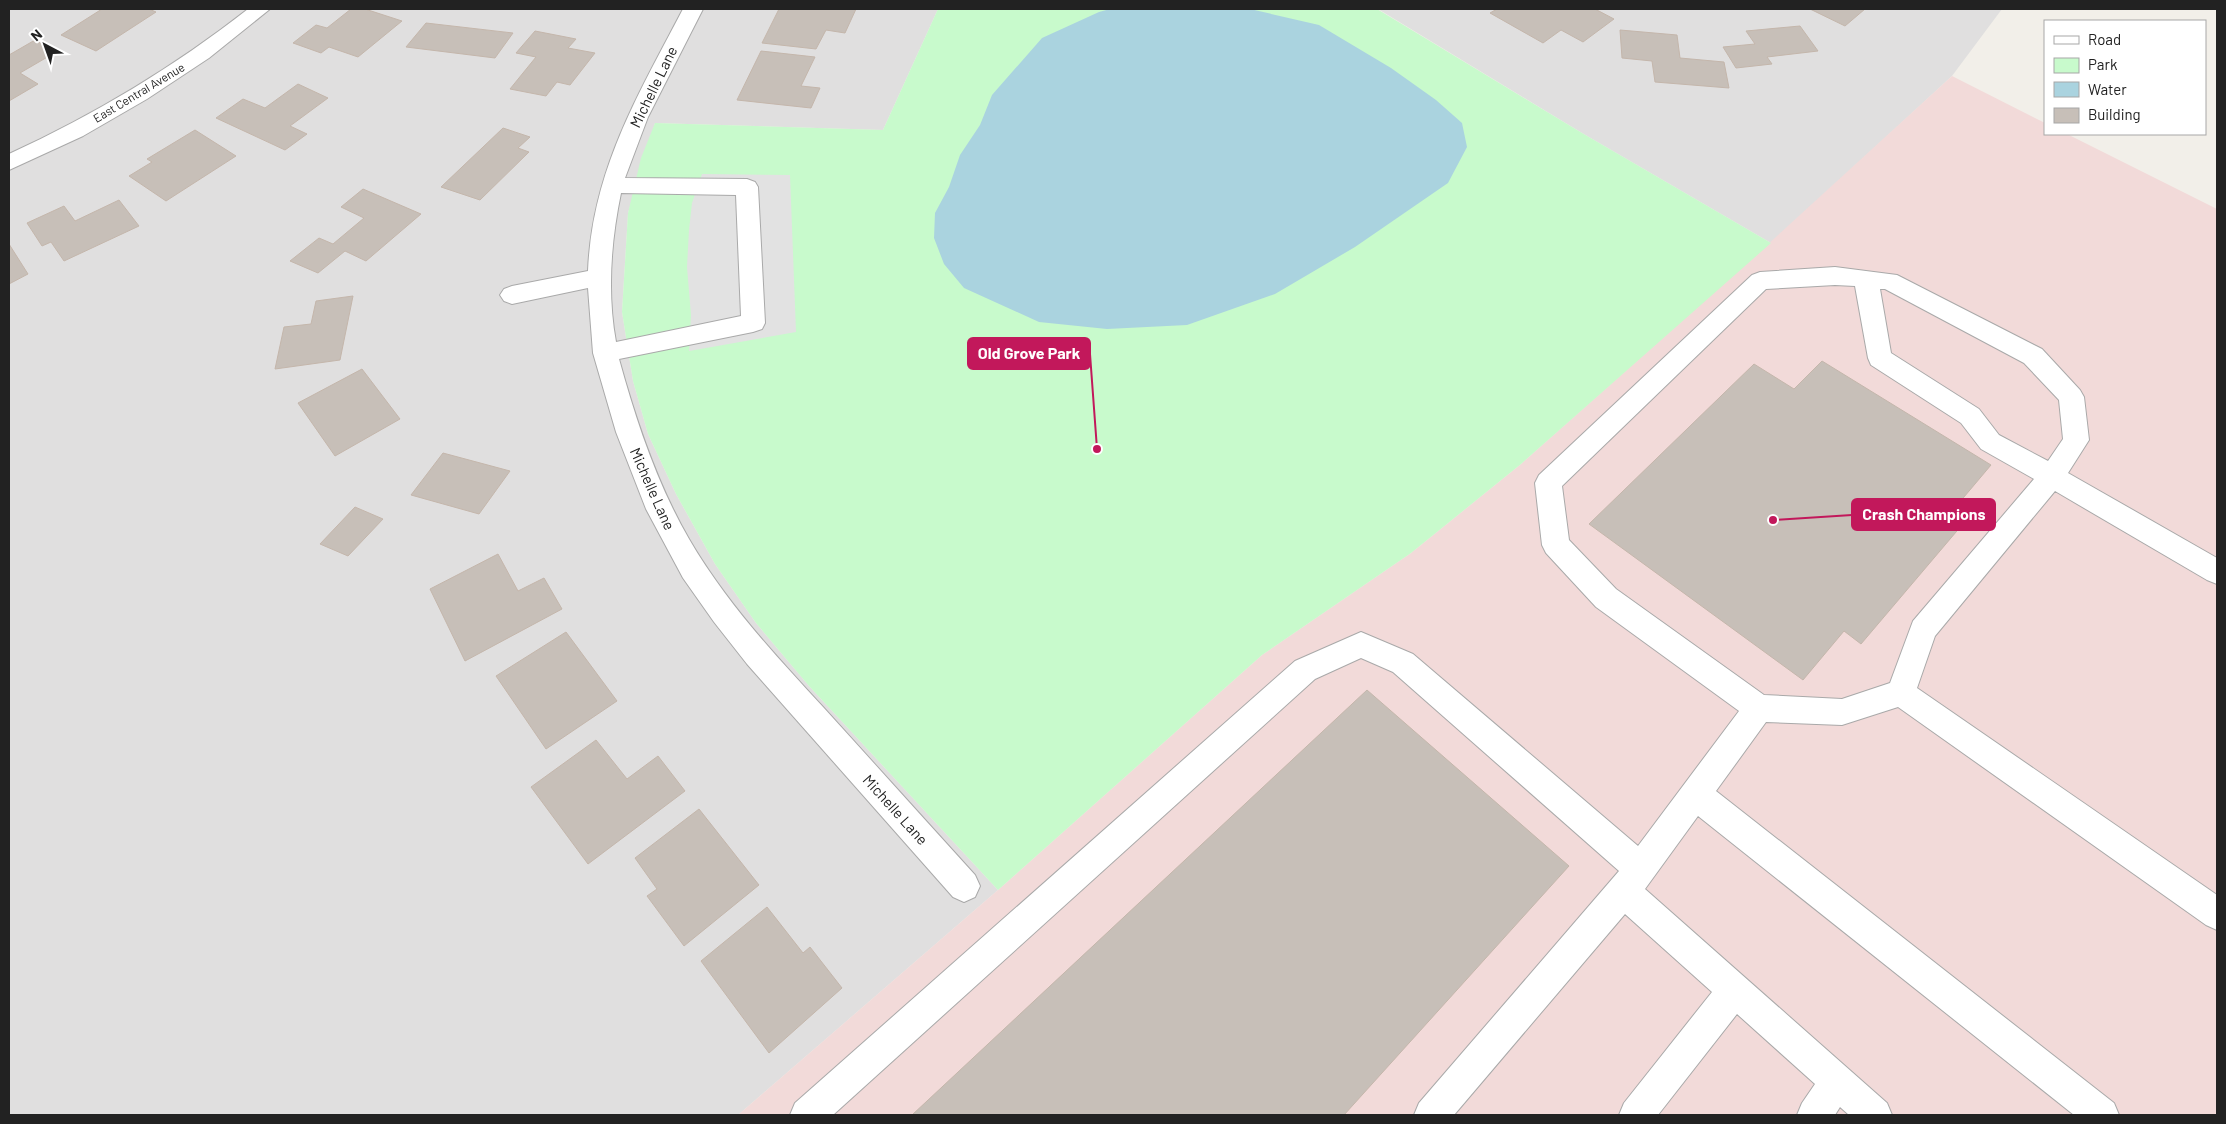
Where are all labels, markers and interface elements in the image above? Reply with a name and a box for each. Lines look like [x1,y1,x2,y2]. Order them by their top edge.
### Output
north arrow [20,20,70,70]
legend [2044,20,2206,135]
text: N [27,25,45,44]
text: Road [2088,30,2121,48]
street label: Michelle Lane [626,43,681,130]
text: Park [2088,55,2118,73]
street label: East Central Avenue [90,59,187,125]
text: Water [2088,80,2127,98]
text: Building [2088,105,2141,123]
callout: Old Grove Park [968,338,1090,369]
text: Old Grove Park [978,343,1081,362]
street label: Michelle Lane [627,445,679,533]
callout: Crash Champions [1852,499,1995,530]
text: Crash Champions [1862,504,1986,523]
street label: Michelle Lane [859,770,932,848]

